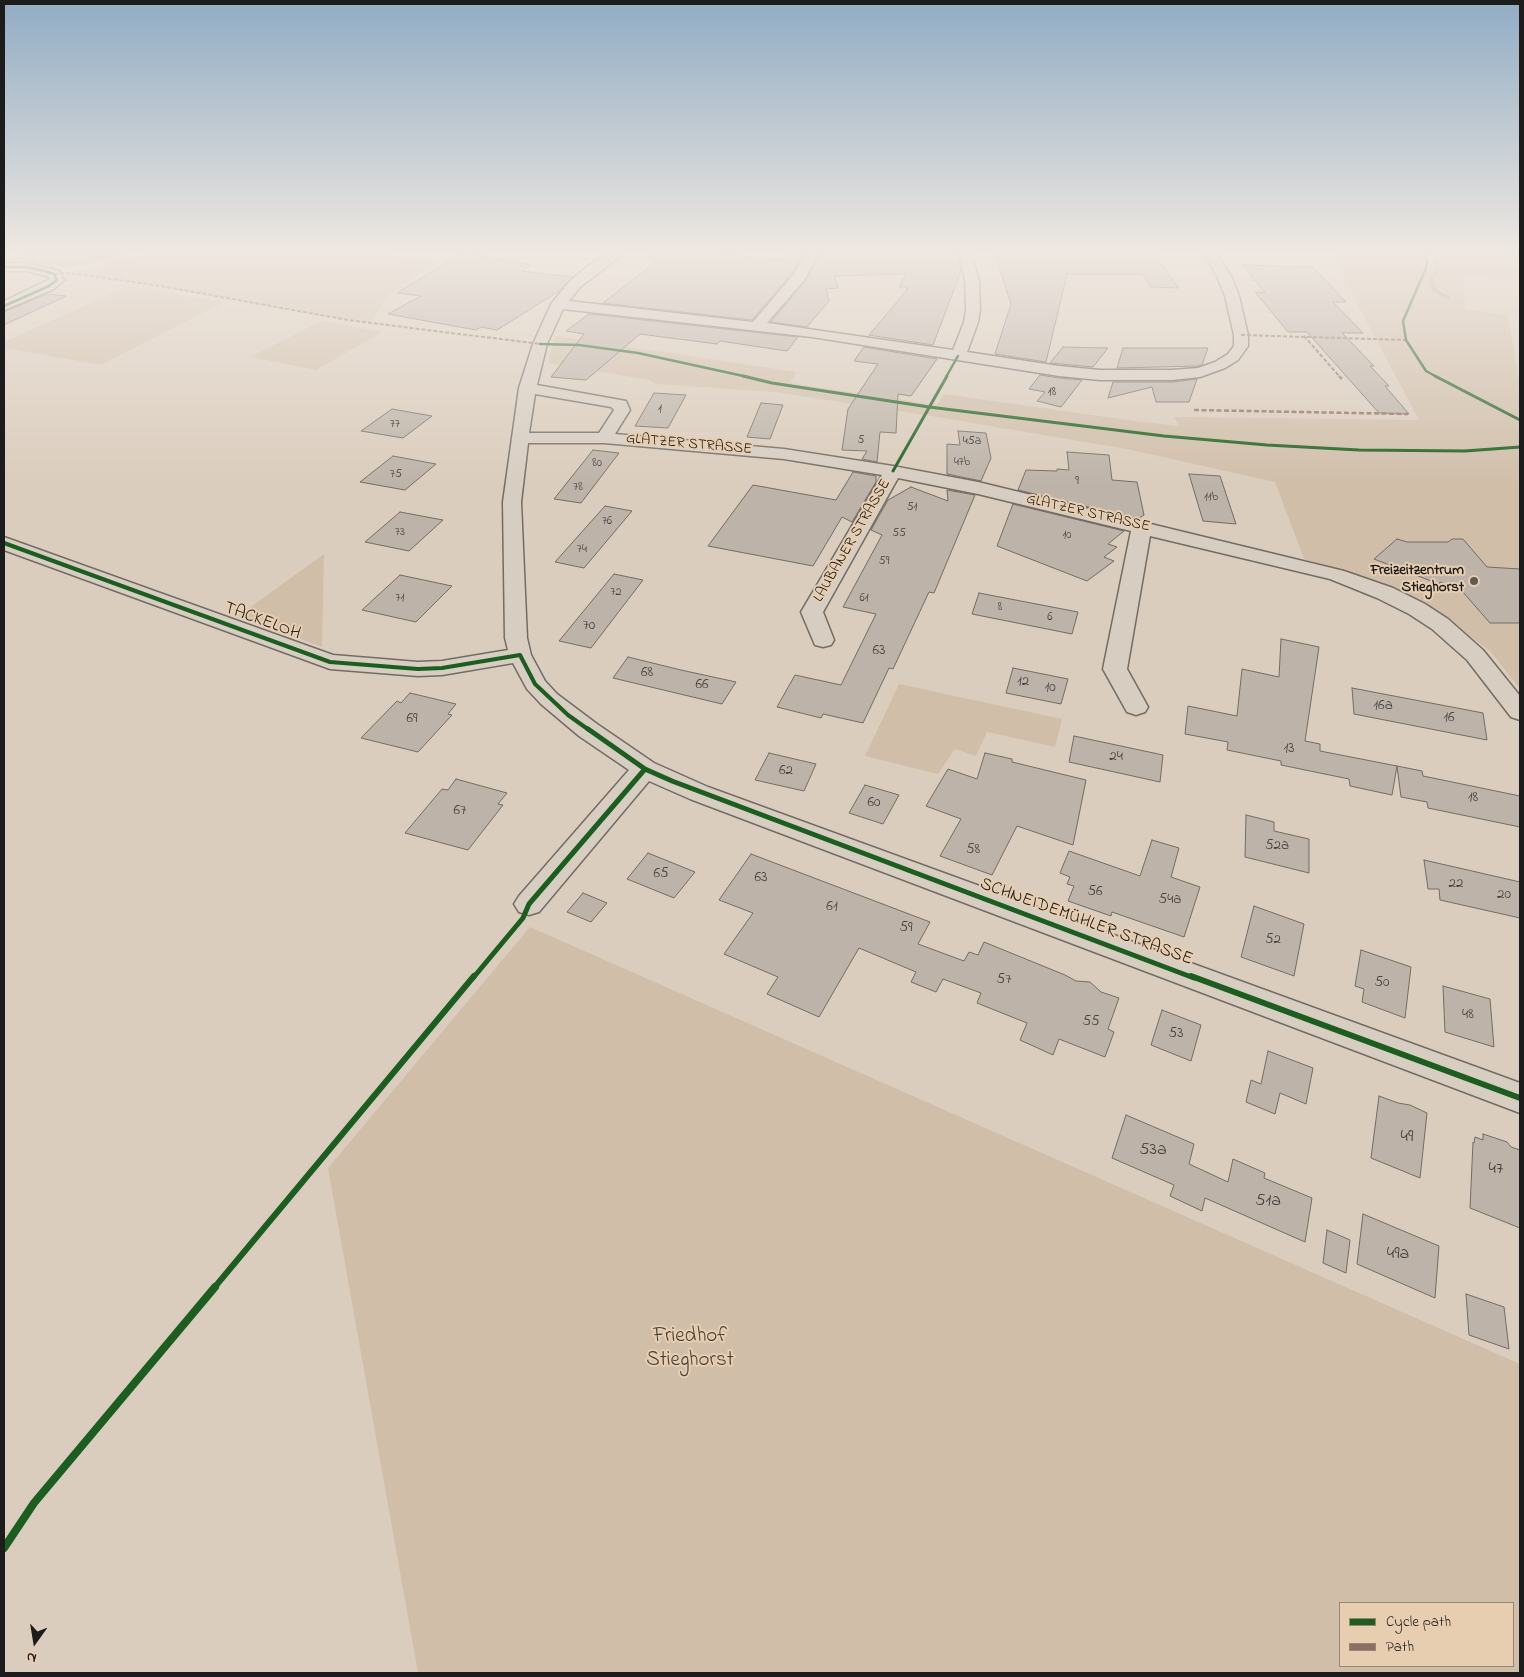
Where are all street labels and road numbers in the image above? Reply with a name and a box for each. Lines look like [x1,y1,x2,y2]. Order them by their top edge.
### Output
street label: GLATZER STRASSE [625,431,753,459]
street label: LAUBANER STRASSE [810,476,896,606]
street label: GLATZER STRASSE [1024,491,1152,537]
street label: TACKELOH [221,598,303,646]
street label: SCHNEIDEMÜHLER STRASSE [977,874,1195,972]

